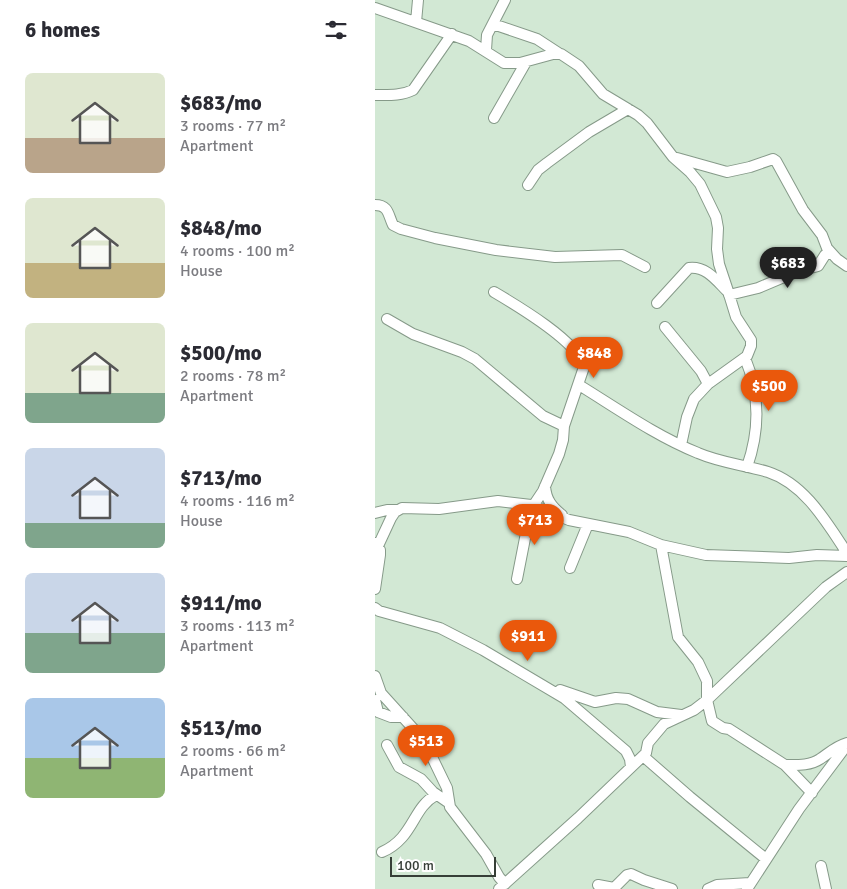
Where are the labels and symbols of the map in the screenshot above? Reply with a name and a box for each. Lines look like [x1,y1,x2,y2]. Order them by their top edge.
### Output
pin: $683 [758,246,818,289]
pin: $848 [564,336,624,379]
pin: $500 [739,370,799,412]
pin: $713 [505,504,565,546]
pin: $911 [498,620,558,662]
pin: $513 [396,724,456,767]
scale bar [390,854,496,877]

